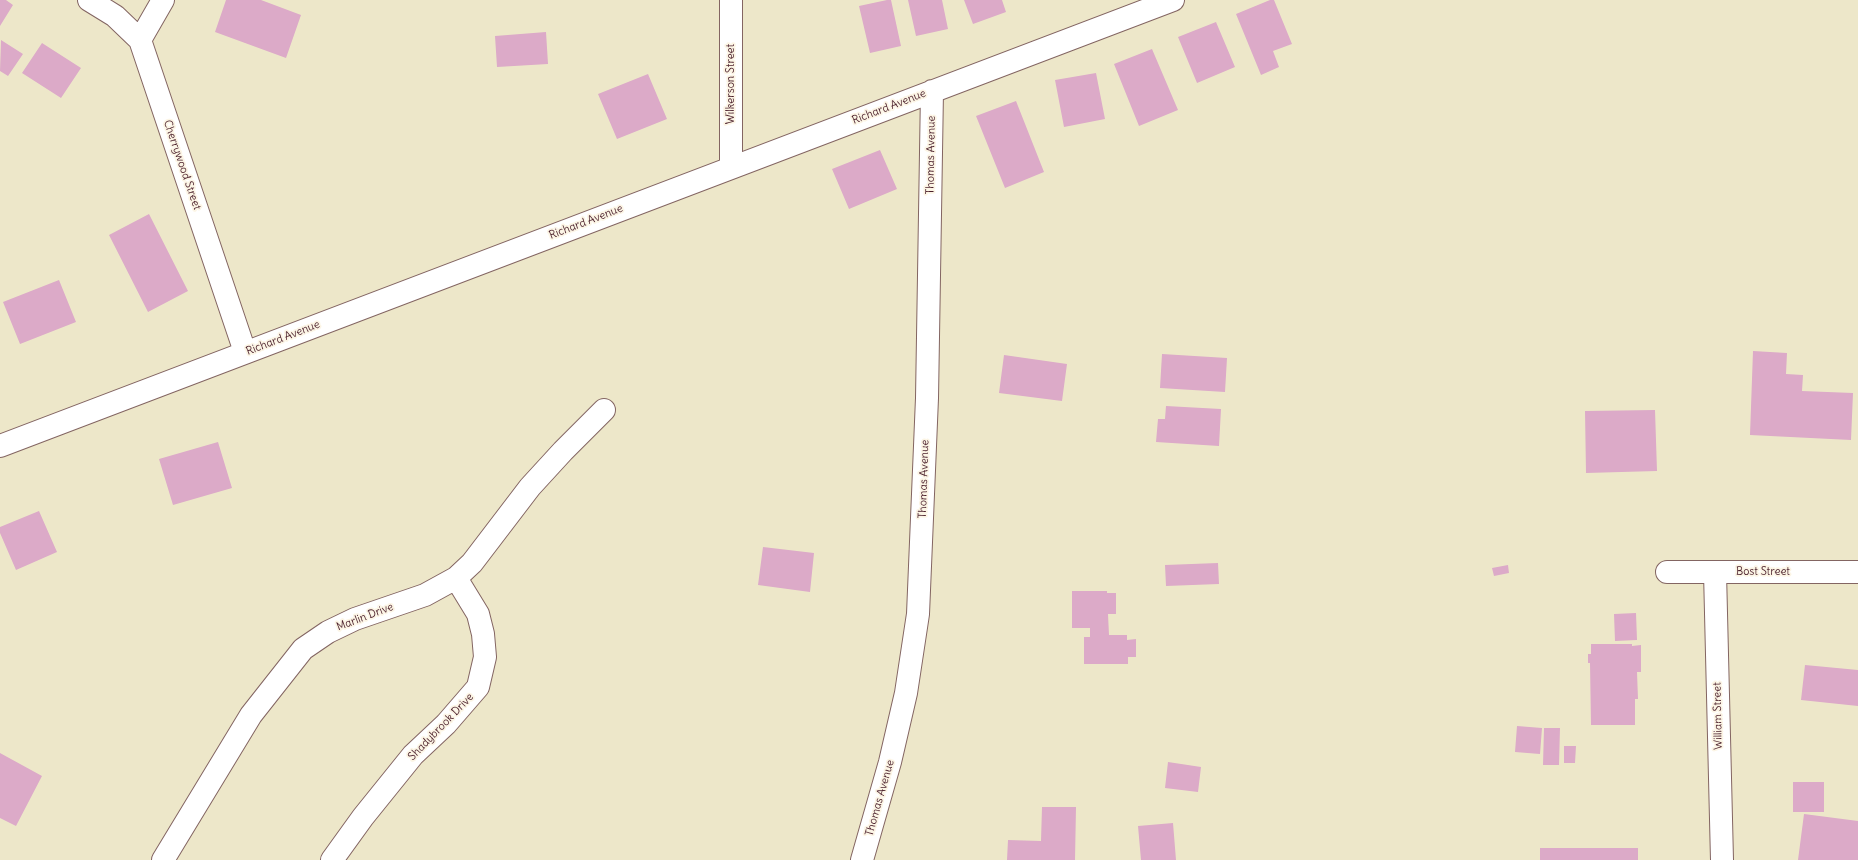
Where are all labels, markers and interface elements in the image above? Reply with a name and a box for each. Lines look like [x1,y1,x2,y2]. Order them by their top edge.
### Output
street label: Wilkerson Street [724,44,738,124]
street label: Richard Avenue [850,87,928,127]
street label: Thomas Avenue [924,116,938,194]
street label: Cherrywood Street [160,118,204,212]
street label: Richard Avenue [547,202,625,242]
street label: Richard Avenue [244,318,322,358]
street label: Thomas Avenue [916,439,932,519]
street label: Bost Street [1736,565,1790,579]
street label: Marlin Drive [335,600,395,634]
street label: William Street [1711,682,1725,750]
street label: Shadybrook Drive [406,691,476,763]
street label: Thomas Avenue [863,758,897,838]

